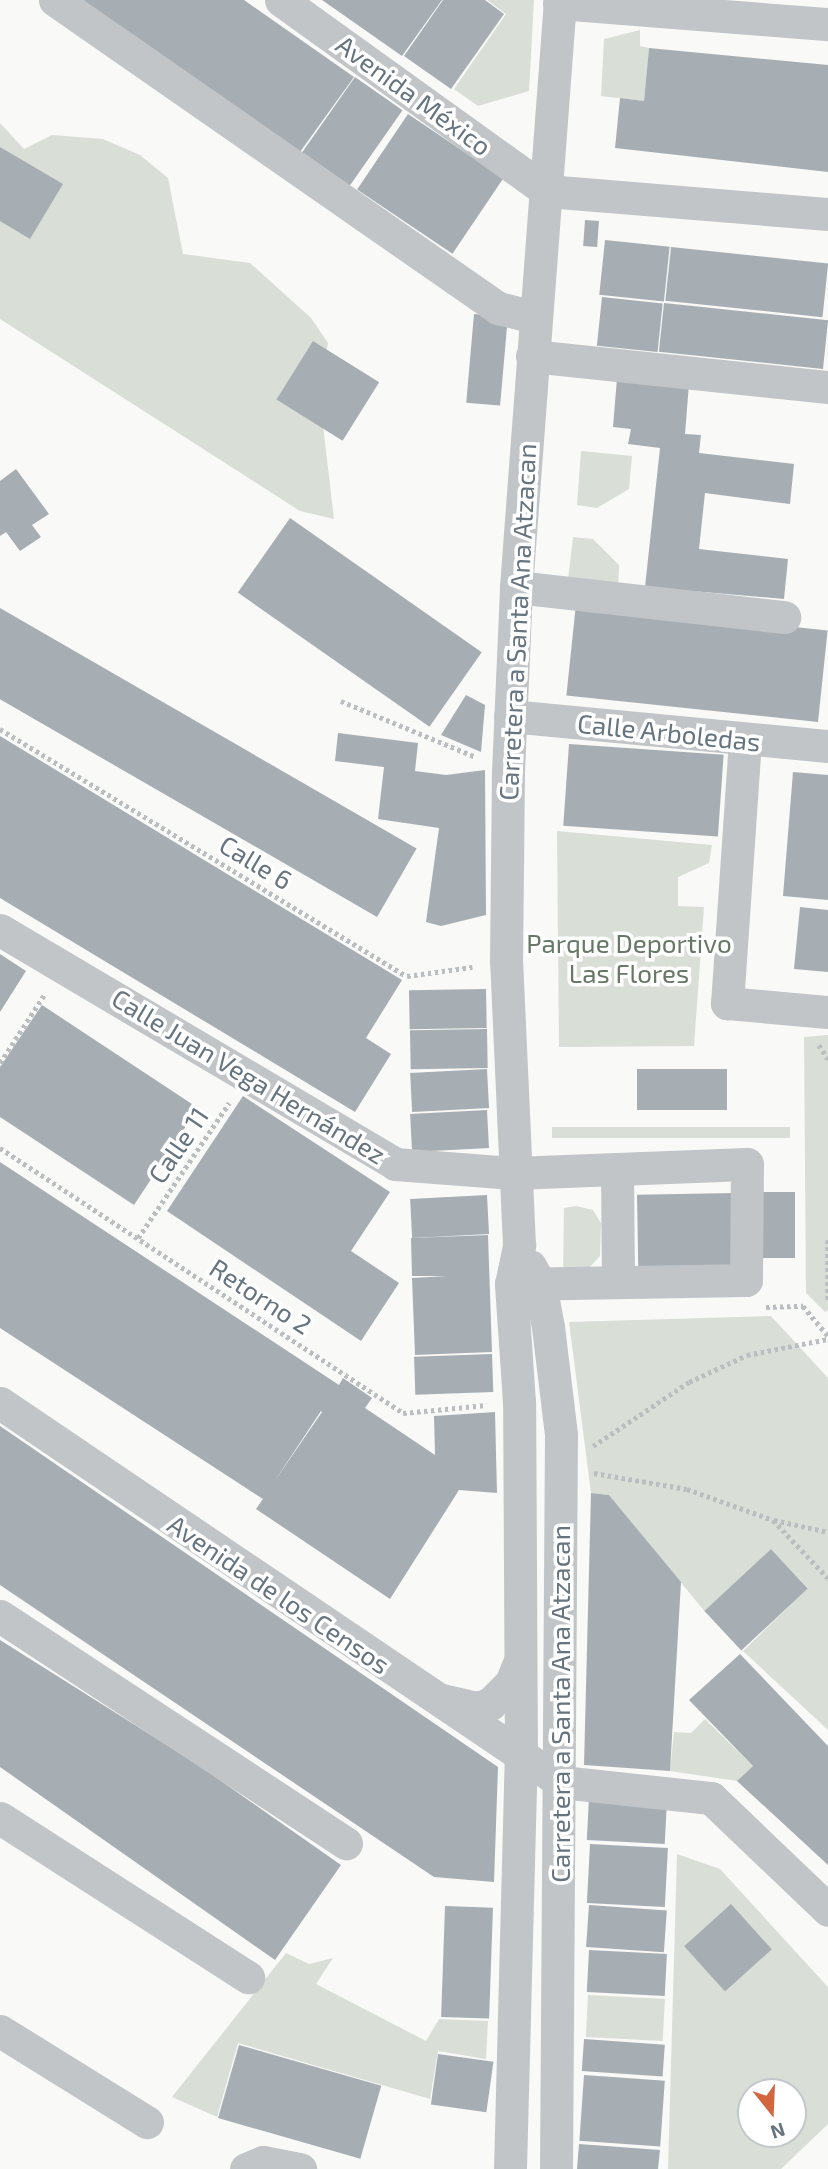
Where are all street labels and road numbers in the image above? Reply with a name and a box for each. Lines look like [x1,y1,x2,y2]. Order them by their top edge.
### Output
street label: Avenida México [330,28,498,162]
street label: Carretera a Santa Ana Atzacan [492,442,542,802]
street label: Calle Arboledas [576,707,762,757]
street label: Calle 6 [214,828,298,896]
street label: Calle Juan Vega Hernández [106,982,392,1170]
street label: Calle 11 [141,1101,215,1189]
street label: Retorno 2 [204,1252,318,1340]
street label: Avenida de los Censos [162,1508,396,1680]
street label: Carretera a Santa Ana Atzacan [544,1525,576,1883]

